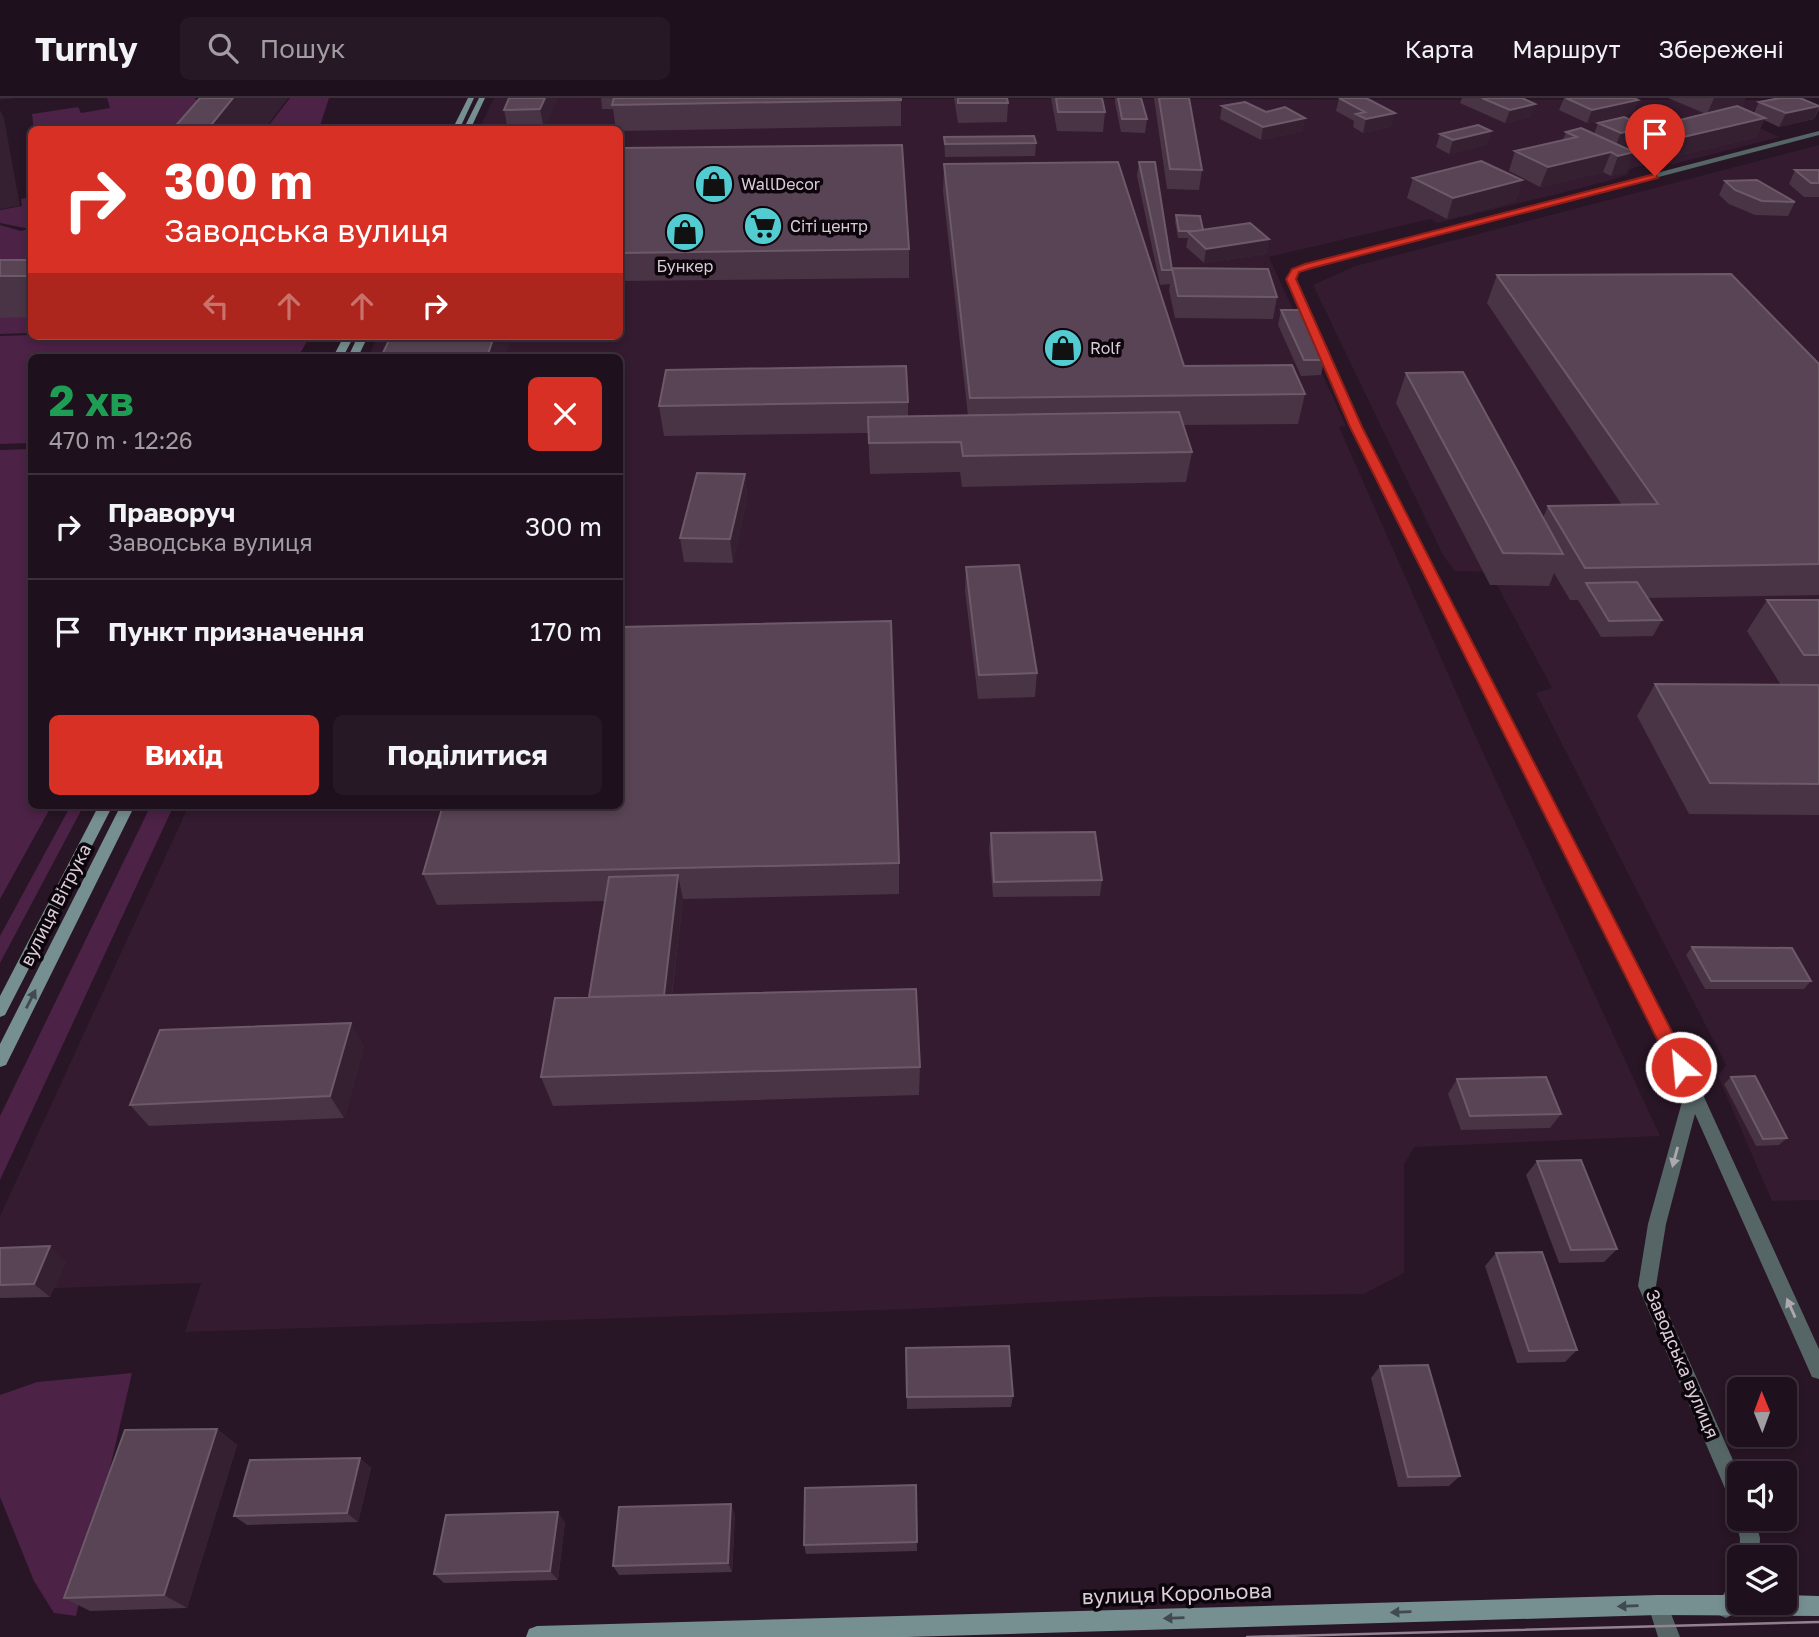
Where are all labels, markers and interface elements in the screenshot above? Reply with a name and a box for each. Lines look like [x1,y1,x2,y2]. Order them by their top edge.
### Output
search box [180,17,670,80]
text: Turnly [35,29,138,68]
icon: search [204,29,242,67]
text: Пошук [260,33,345,64]
text: Карта [1405,34,1474,63]
text: Маршрут [1512,34,1621,63]
text: Збережені [1659,34,1784,63]
pin [1625,104,1685,176]
icon: arrive [1636,115,1674,153]
text: 300 m [164,151,313,210]
icon: right [49,154,140,245]
shop icon: WallDecor [693,163,735,205]
place label: WallDecor [741,174,820,194]
supermarket icon: Сіті центр [742,205,784,247]
text: Заводська вулиця [164,211,449,249]
shop icon: Бункер [664,211,706,253]
place label: Сіті центр [790,216,868,236]
place label: Бункер [657,256,714,276]
icon: left [197,287,235,325]
icon: ahead [270,287,308,325]
icon: ahead [343,287,381,325]
icon: right [416,287,454,325]
shop icon: Rolf [1042,327,1084,369]
place label: Rolf [1090,338,1121,358]
text: 2 хв [49,375,134,425]
button: close [528,377,602,451]
text: 470 m · 12:26 [49,426,193,454]
text: Праворуч [108,497,236,528]
icon: right [49,508,87,546]
text: 300 m [525,511,602,542]
text: Заводська вулиця [108,528,313,556]
icon: arrive [49,613,87,651]
text: Пункт призначення [108,616,364,647]
text: 170 m [530,616,602,647]
button: Вихід [49,715,319,795]
button: Поділитися [333,715,602,795]
street label: вулиця Вітрука [15,840,95,969]
one-way arrow [24,988,36,1008]
position arrow [1644,1030,1718,1104]
one-way arrow [1669,1146,1680,1168]
street label: Заводська вулиця [1642,1286,1724,1442]
one-way arrow [1785,1298,1797,1318]
north arrow [1727,1377,1797,1447]
map controls [1727,1377,1797,1615]
button: sound [1727,1461,1797,1531]
button: layers [1727,1545,1797,1615]
street label: вулиця Корольова [1081,1577,1273,1609]
one-way arrow [1617,1601,1639,1612]
one-way arrow [1390,1607,1412,1618]
one-way arrow [1162,1613,1184,1624]

